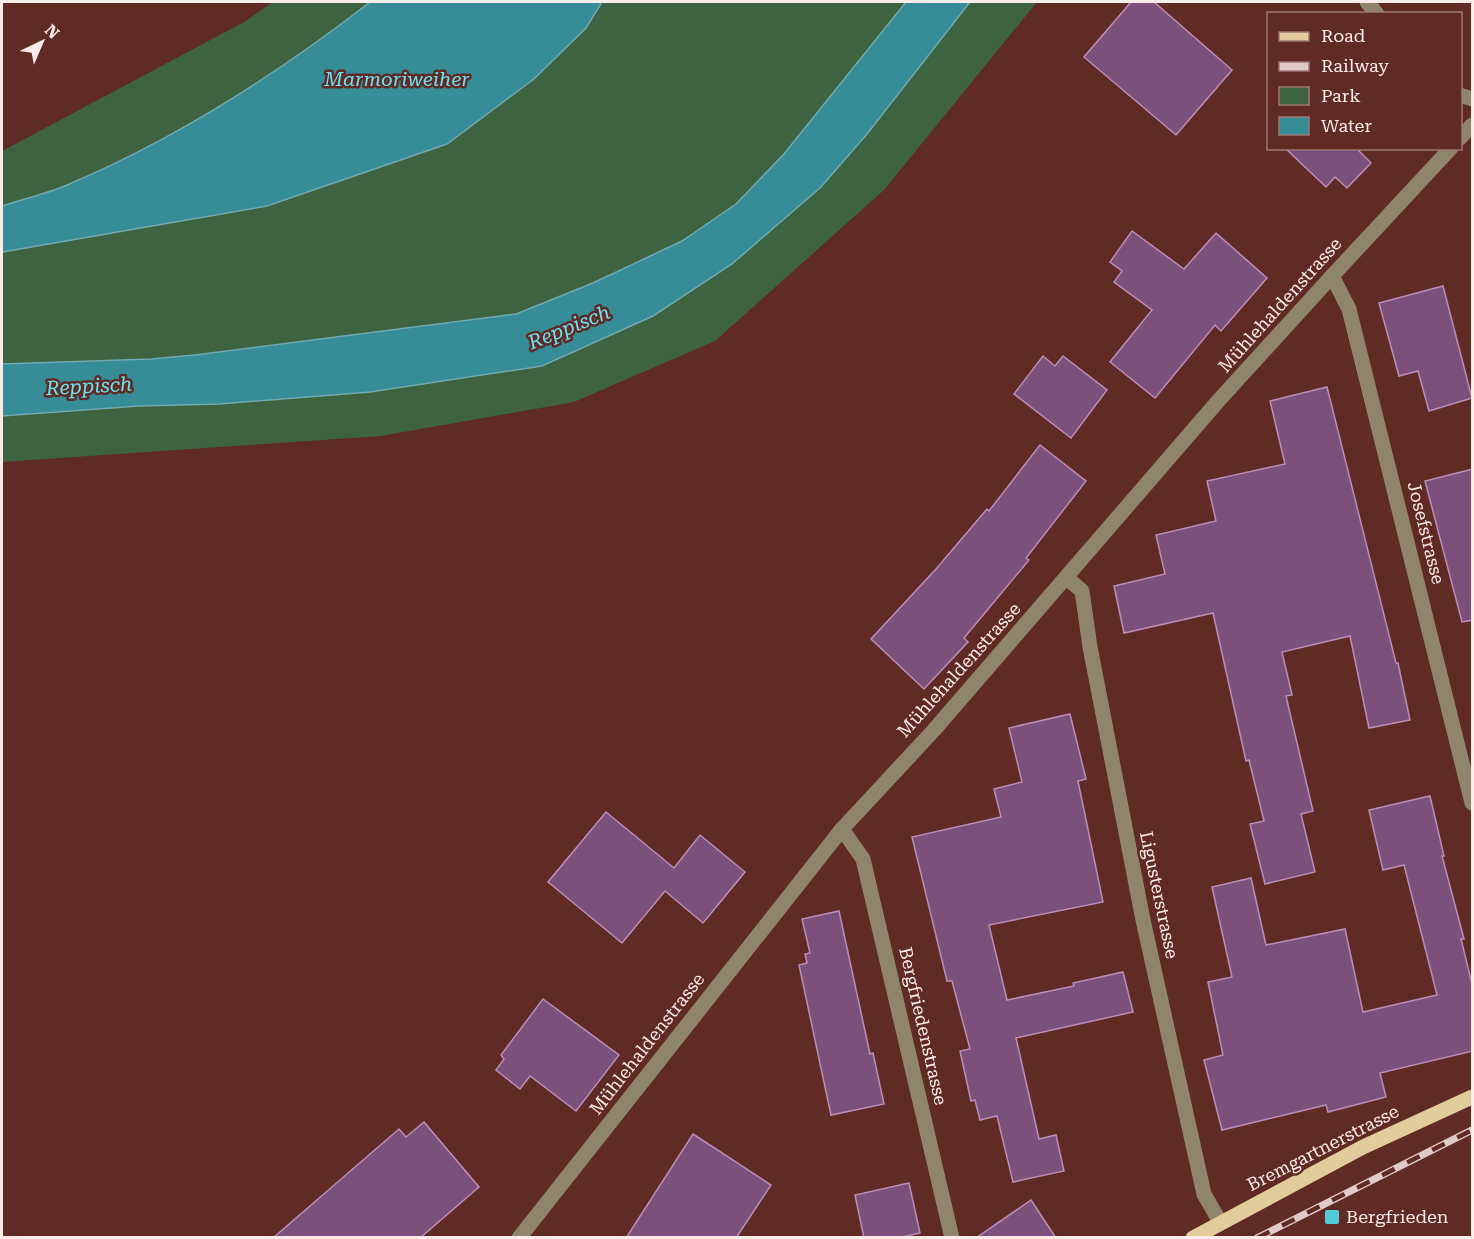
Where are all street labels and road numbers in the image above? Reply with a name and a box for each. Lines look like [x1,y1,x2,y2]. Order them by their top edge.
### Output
street label: Mühlehaldenstrasse [1214,233,1346,376]
street label: Josefstrasse [1404,479,1449,587]
street label: Mühlehaldenstrasse [893,598,1025,741]
street label: Ligusterstrasse [1136,829,1183,961]
street label: Bergfriedenstrasse [895,945,952,1107]
street label: Mühlehaldenstrasse [585,969,708,1119]
street label: Bremgartnerstrasse [1243,1100,1402,1195]

